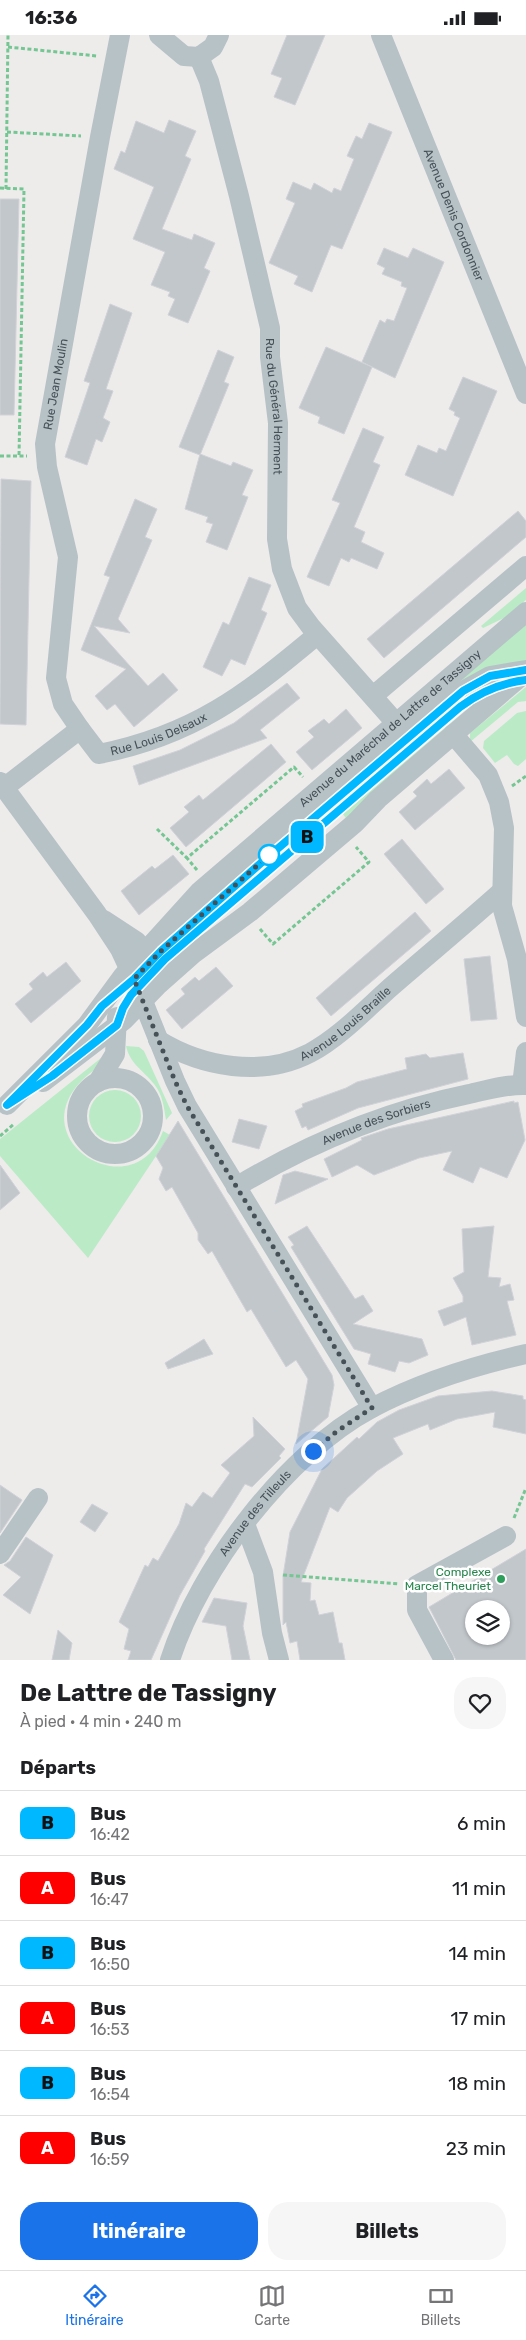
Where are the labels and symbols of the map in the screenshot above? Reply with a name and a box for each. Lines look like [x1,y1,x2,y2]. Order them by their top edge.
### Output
street label: Avenue Denis Cordonnier [421,147,487,283]
street label: Rue Jean Moulin [41,337,71,431]
street label: Rue du Général Herment [263,338,285,475]
street label: Avenue du Maréchal de Lattre de Tassigny [296,646,484,810]
street label: Rue Louis Delsaux [109,710,210,758]
line badge: B [291,821,323,853]
unlabelled marker [258,844,280,866]
street label: Avenue Louis Braille [298,983,394,1064]
street label: Avenue des Sorbiers [320,1096,432,1148]
your location [301,1439,326,1464]
street label: Avenue des Tilleuls [216,1467,294,1559]
place label: Complexe Marcel Theuriet [405,1565,491,1593]
marker: Complexe Marcel Theuriet [495,1573,507,1585]

